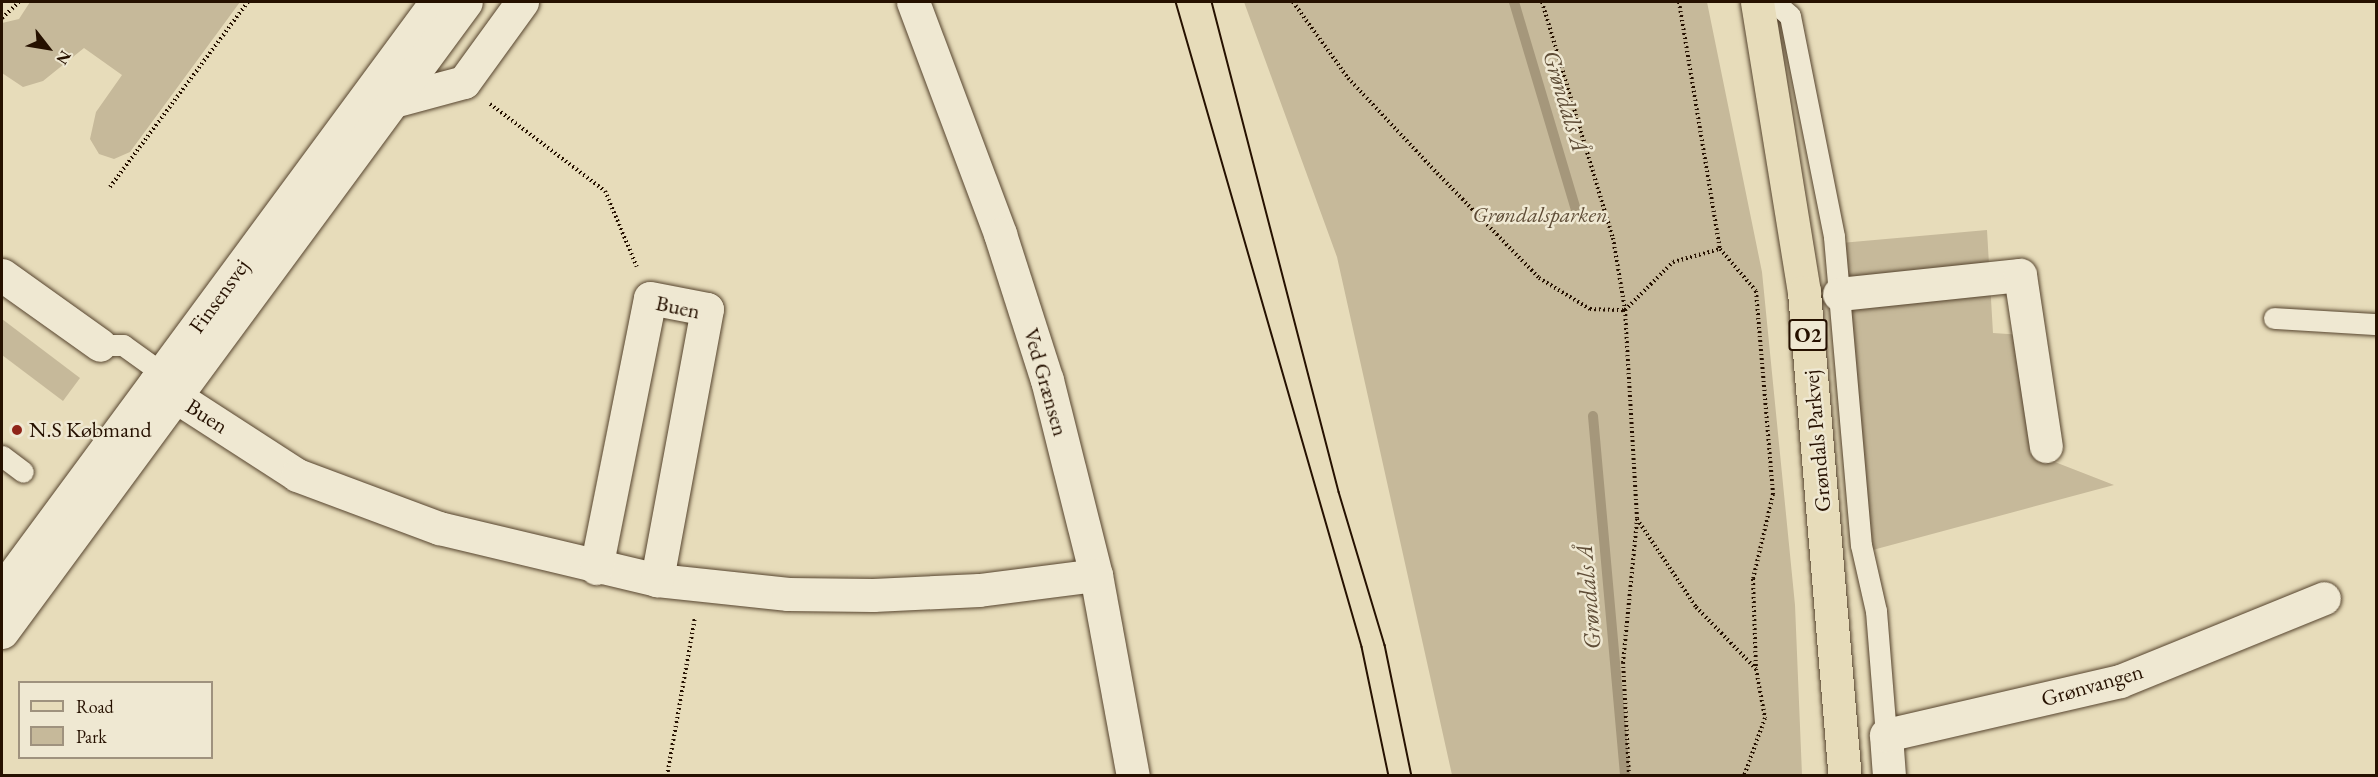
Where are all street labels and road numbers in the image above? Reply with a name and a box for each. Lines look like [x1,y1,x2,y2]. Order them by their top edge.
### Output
street label: Finsensvej [183,254,255,338]
street label: Buen [653,289,703,325]
road number: O2 [1787,317,1829,353]
street label: Ved Grænsen [1018,325,1074,439]
street label: Grøndals Parkvej [1798,369,1836,513]
street label: Buen [181,393,233,439]
street label: Grønvangen [2038,658,2146,712]

